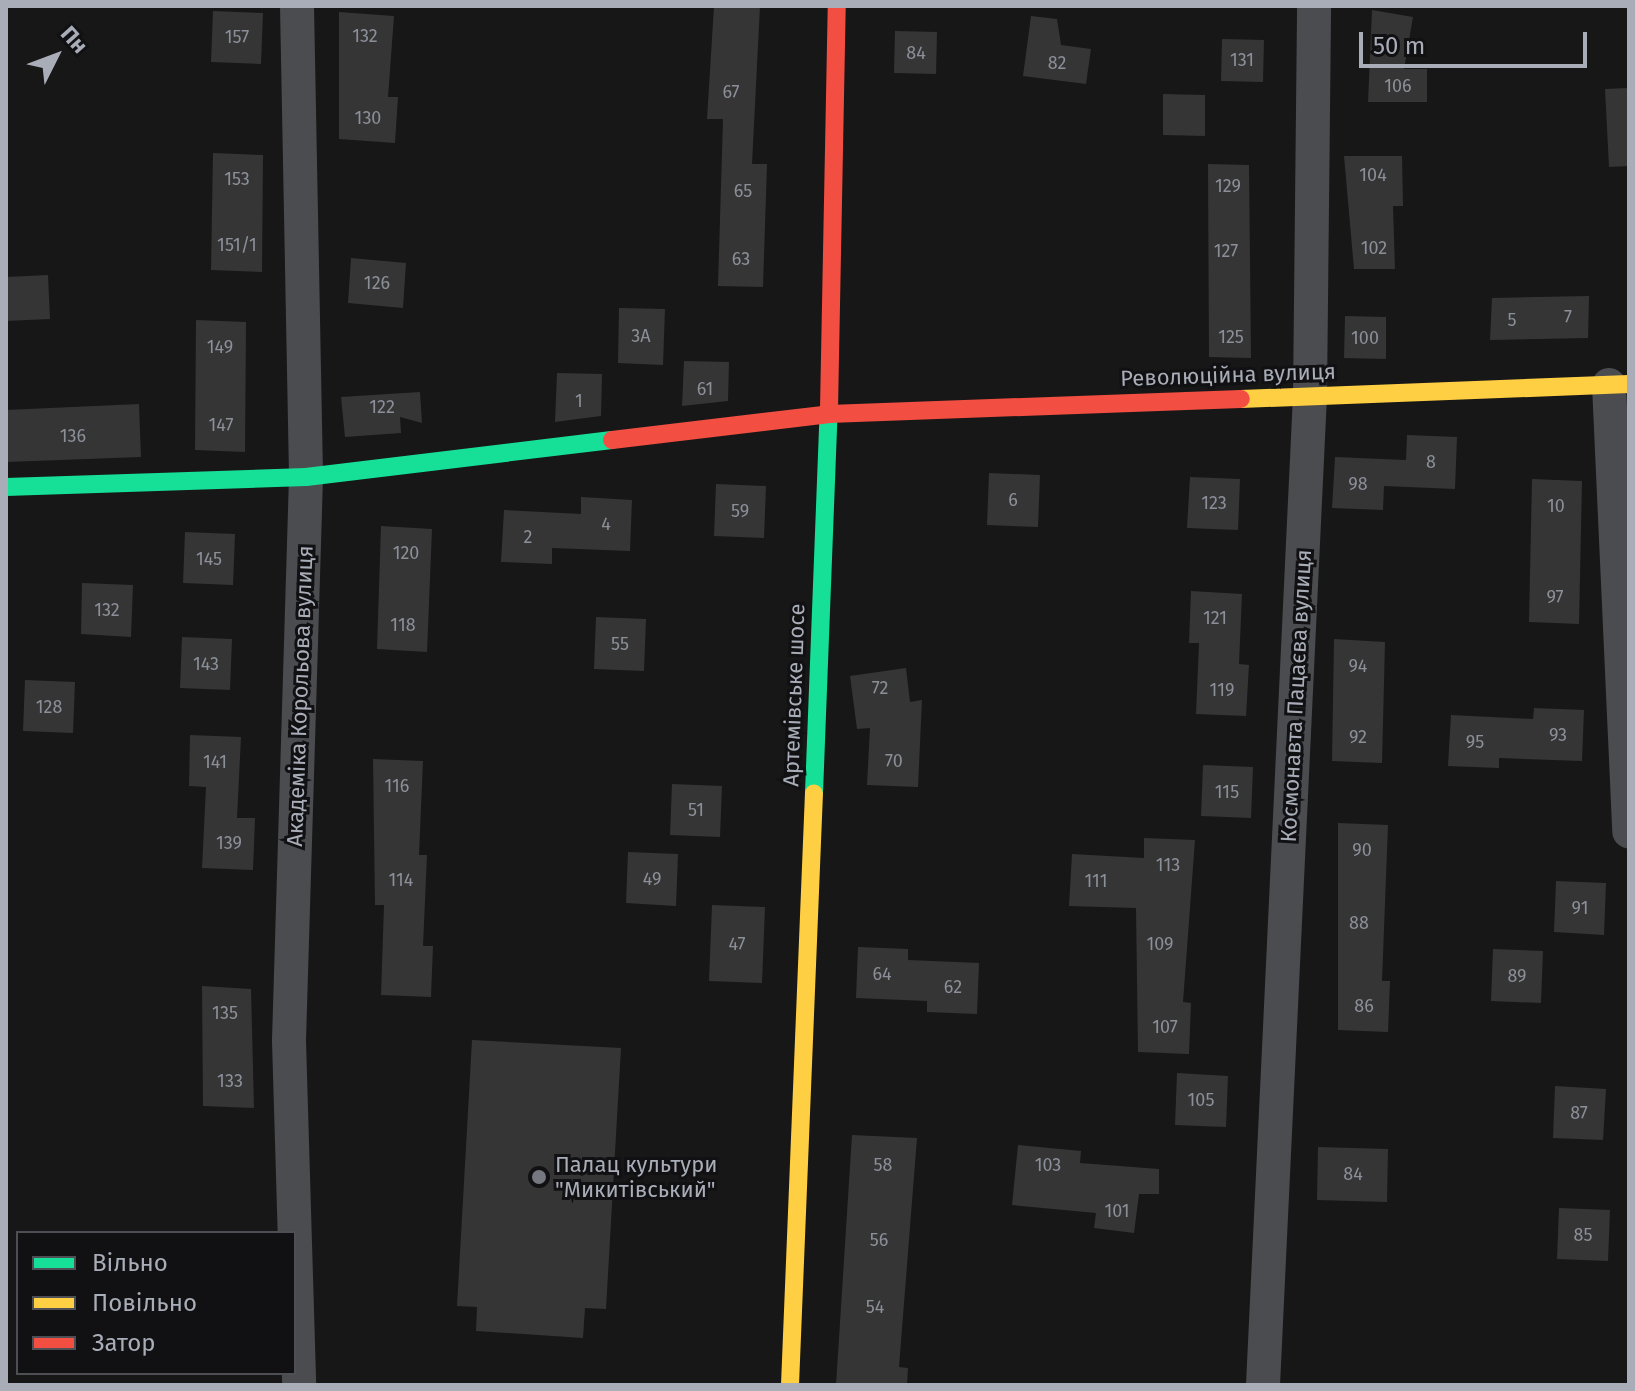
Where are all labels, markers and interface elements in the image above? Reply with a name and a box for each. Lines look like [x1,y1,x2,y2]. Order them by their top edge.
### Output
north arrow [16,16,96,96]
scale bar [1363,16,1591,66]
text: Пн [55,20,93,59]
house number: 132 [352,25,378,47]
house number: 157 [225,26,249,48]
text: 50 m [1373,32,1425,60]
house number: 84 [906,42,926,64]
house number: 131 [1230,49,1254,71]
house number: 82 [1048,52,1066,74]
house number: 106 [1384,75,1412,97]
house number: 67 [722,81,740,103]
house number: 130 [355,107,381,129]
house number: 104 [1359,164,1387,186]
house number: 153 [224,168,250,190]
house number: 129 [1215,175,1241,197]
house number: 65 [734,180,752,202]
house number: 151/1 [217,234,257,256]
house number: 102 [1361,237,1387,259]
house number: 127 [1214,240,1238,262]
house number: 63 [732,248,750,270]
house number: 126 [364,272,390,294]
house number: 7 [1564,306,1572,328]
house number: 5 [1507,309,1517,331]
house number: 3А [631,325,651,347]
house number: 125 [1218,326,1244,348]
house number: 100 [1351,327,1379,349]
house number: 149 [207,336,233,358]
street label: Революційна вулиця [1120,358,1336,392]
house number: 61 [697,378,713,400]
house number: 1 [575,390,583,412]
house number: 122 [369,396,395,418]
house number: 147 [209,414,233,436]
house number: 136 [60,425,86,447]
house number: 8 [1426,451,1436,473]
house number: 98 [1348,473,1368,495]
house number: 6 [1008,489,1018,511]
house number: 123 [1201,492,1227,514]
house number: 10 [1547,495,1565,517]
house number: 59 [731,500,749,522]
house number: 4 [601,513,611,535]
house number: 2 [524,526,532,548]
house number: 120 [393,542,419,564]
street label: Академіка Корольова вулиця [282,545,318,847]
house number: 145 [196,548,222,570]
street label: Космонавта Пацаєва вулиця [1275,549,1317,843]
house number: 97 [1546,586,1564,608]
house number: 132 [94,599,120,621]
street label: Артемівське шосе [778,603,810,787]
house number: 121 [1203,607,1227,629]
house number: 118 [390,614,416,636]
house number: 55 [611,633,629,655]
house number: 143 [193,653,219,675]
house number: 94 [1349,655,1367,677]
house number: 72 [872,677,888,699]
house number: 119 [1210,679,1234,701]
house number: 128 [36,696,62,718]
house number: 93 [1549,724,1567,746]
house number: 92 [1349,726,1367,748]
house number: 95 [1466,731,1484,753]
house number: 70 [885,750,903,772]
house number: 141 [203,751,227,773]
house number: 116 [385,775,409,797]
house number: 115 [1215,781,1239,803]
house number: 51 [688,799,704,821]
house number: 139 [216,832,242,854]
house number: 90 [1352,839,1372,861]
house number: 113 [1156,854,1180,876]
house number: 49 [643,868,661,890]
house number: 114 [389,869,413,891]
house number: 111 [1085,870,1107,892]
house number: 91 [1572,897,1588,919]
house number: 88 [1349,912,1369,934]
house number: 47 [728,933,746,955]
house number: 109 [1146,933,1174,955]
house number: 64 [872,963,892,985]
house number: 89 [1507,965,1527,987]
house number: 62 [944,976,962,998]
house number: 86 [1354,995,1374,1017]
house number: 135 [212,1002,238,1024]
house number: 107 [1152,1016,1178,1038]
house number: 133 [217,1070,243,1092]
house number: 105 [1188,1089,1214,1111]
house number: 87 [1570,1102,1588,1124]
place label: Палац культури "Микитівський" [555,1151,717,1202]
house number: 58 [874,1154,892,1176]
house number: 103 [1035,1154,1061,1176]
house number: 84 [1343,1163,1363,1185]
marker: Палац культури "Микитівський" [530,1168,548,1186]
house number: 101 [1104,1200,1130,1222]
house number: 85 [1574,1224,1592,1246]
house number: 56 [870,1229,888,1251]
legend [16,1231,296,1375]
text: Вільно [92,1249,168,1277]
text: Повільно [92,1289,197,1317]
house number: 54 [866,1296,884,1318]
text: Затор [92,1329,156,1357]

